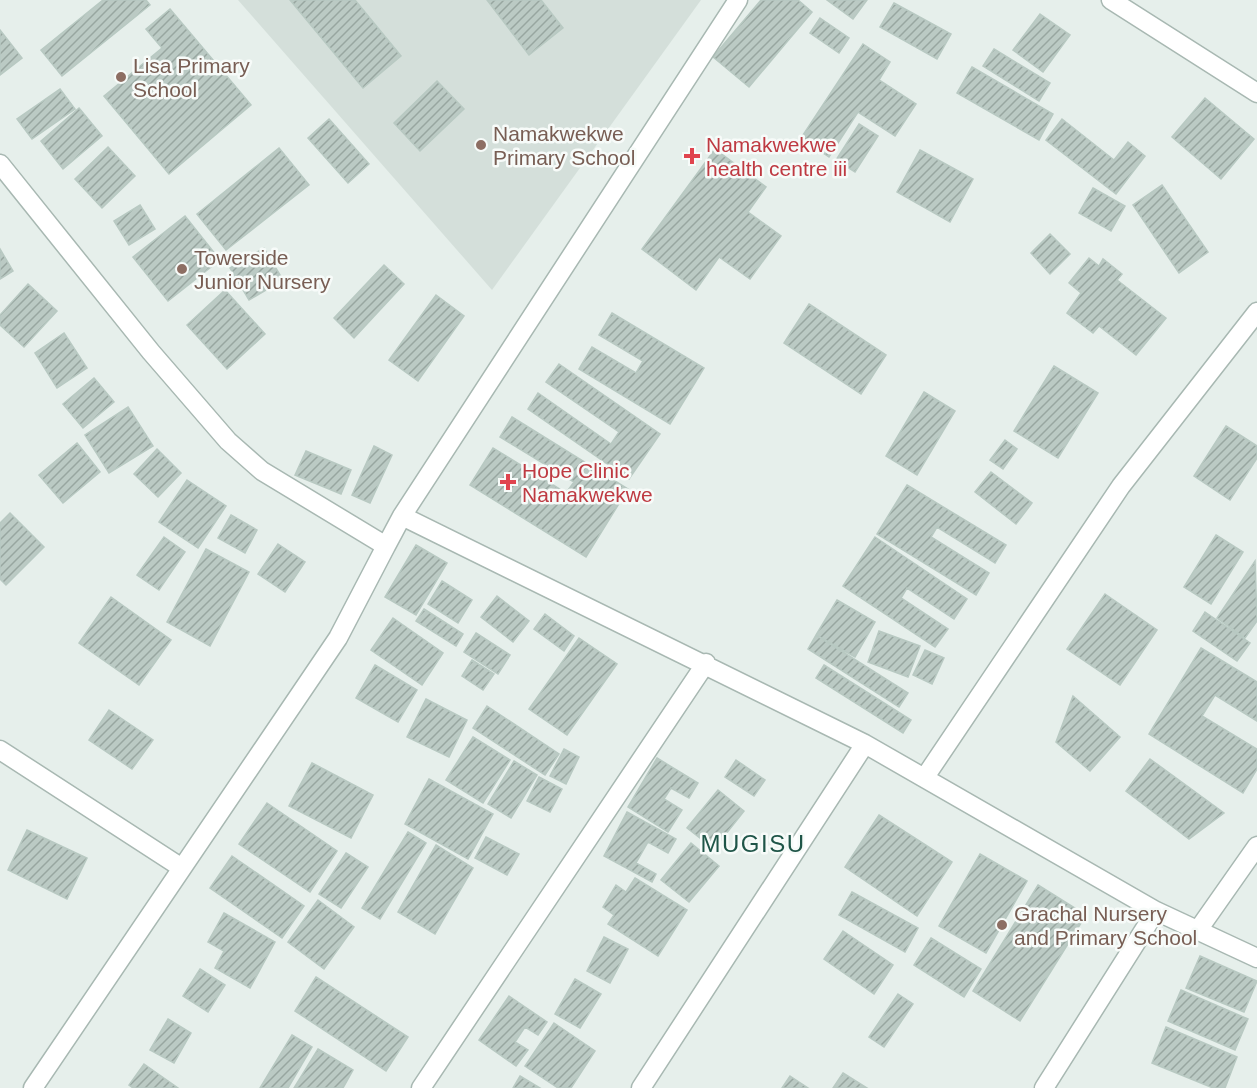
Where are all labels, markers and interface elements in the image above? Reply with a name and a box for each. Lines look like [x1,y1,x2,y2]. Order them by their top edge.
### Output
place label: Lisa Primary School [133,54,250,101]
marker: Lisa Primary School [114,70,128,84]
place label: Namakwekwe Primary School [493,122,635,169]
place label: Namakwekwe health centre iii [706,133,847,180]
marker: Namakwekwe Primary School [474,138,488,152]
marker: Namakwekwe health centre iii [683,147,701,165]
place label: Towerside Junior Nursery [194,246,331,293]
marker: Towerside Junior Nursery [175,262,189,276]
place label: Hope Clinic Namakwekwe [522,459,653,506]
marker: Hope Clinic Namakwekwe [499,473,517,491]
district label: MUGISU [701,830,806,857]
place label: Grachal Nursery and Primary School [1014,902,1197,949]
marker: Grachal Nursery and Primary School [995,918,1009,932]

